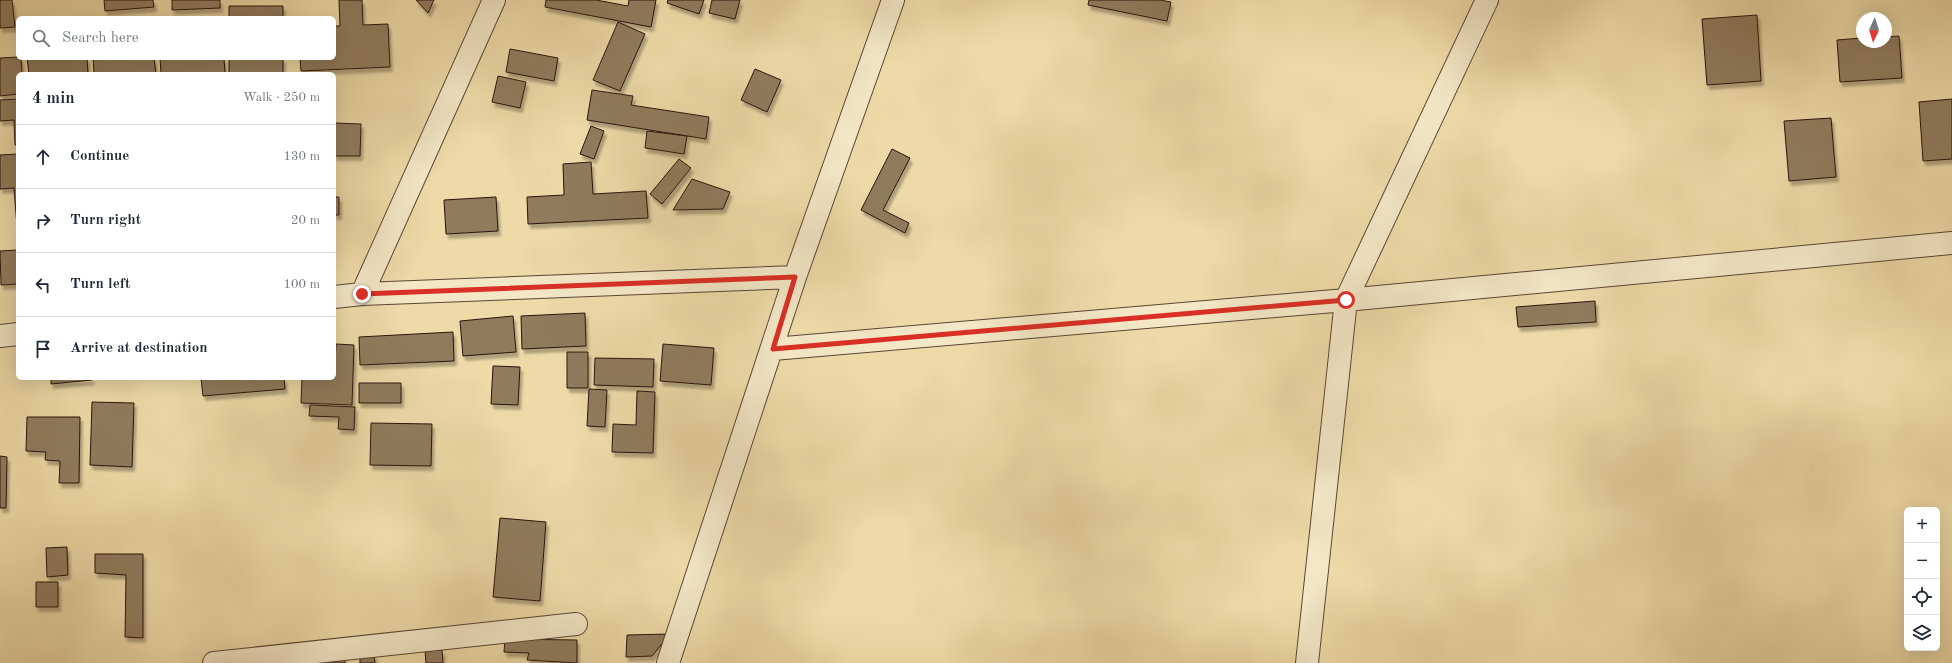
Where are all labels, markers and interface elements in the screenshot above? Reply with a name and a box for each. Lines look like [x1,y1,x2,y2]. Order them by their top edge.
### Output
north arrow [1856,12,1892,48]
search box [16,16,336,60]
icon: search [30,27,52,49]
text: Search here [62,31,139,46]
text: 4 min [32,90,75,107]
text: Walk · 250 m [243,91,320,104]
icon: ahead [32,146,54,168]
text: Continue [70,149,129,164]
text: 130 m [283,150,320,163]
icon: right [32,210,54,232]
text: Turn right [70,213,141,228]
text: 20 m [291,214,320,227]
icon: left [32,274,54,296]
text: Turn left [70,277,130,292]
text: 100 m [283,278,320,291]
route end [353,285,371,303]
route start [1337,291,1355,309]
icon: arrive [32,338,54,360]
text: Arrive at destination [70,341,208,356]
map controls [1904,507,1940,651]
button: + [1904,507,1940,543]
button: − [1904,543,1940,579]
button: locate [1904,579,1940,615]
button: layers [1904,615,1940,651]

